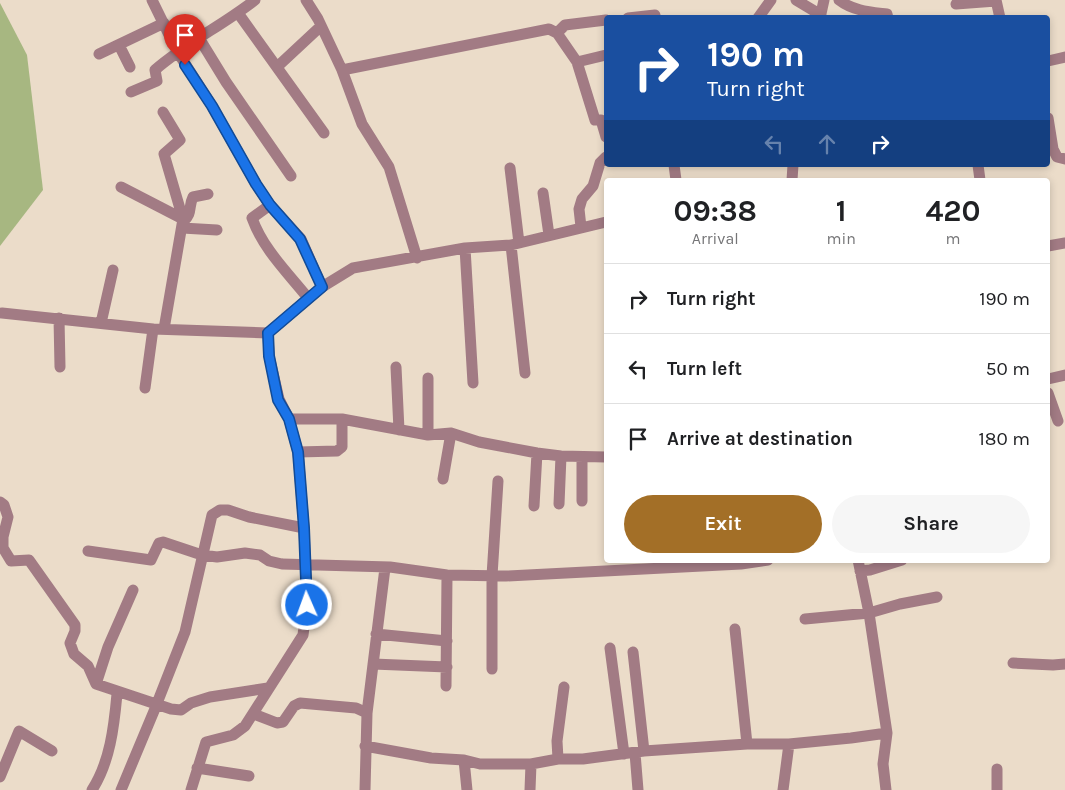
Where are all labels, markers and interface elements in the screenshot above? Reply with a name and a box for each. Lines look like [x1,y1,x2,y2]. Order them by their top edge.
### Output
pin [164,14,206,65]
icon: arrive [171,21,199,49]
text: 190 m [707,34,805,75]
icon: right [624,35,689,100]
text: Turn right [707,76,805,102]
icon: left [760,130,788,158]
icon: ahead [813,130,841,158]
icon: right [866,130,894,158]
text: 09:38 [674,193,757,229]
text: 1 [836,193,847,229]
text: 420 [925,193,980,229]
text: Arrival [692,229,739,248]
text: min [827,229,856,248]
text: m [945,229,960,248]
icon: right [624,285,652,313]
text: Turn right [667,288,756,310]
text: 190 m [979,288,1030,310]
icon: left [624,355,652,383]
text: Turn left [667,358,742,380]
text: 50 m [986,358,1030,380]
icon: arrive [624,425,652,453]
text: Arrive at destination [667,428,853,450]
text: 180 m [978,428,1030,450]
button: Exit [624,495,822,553]
button: Share [832,495,1030,553]
position arrow [280,578,332,630]

